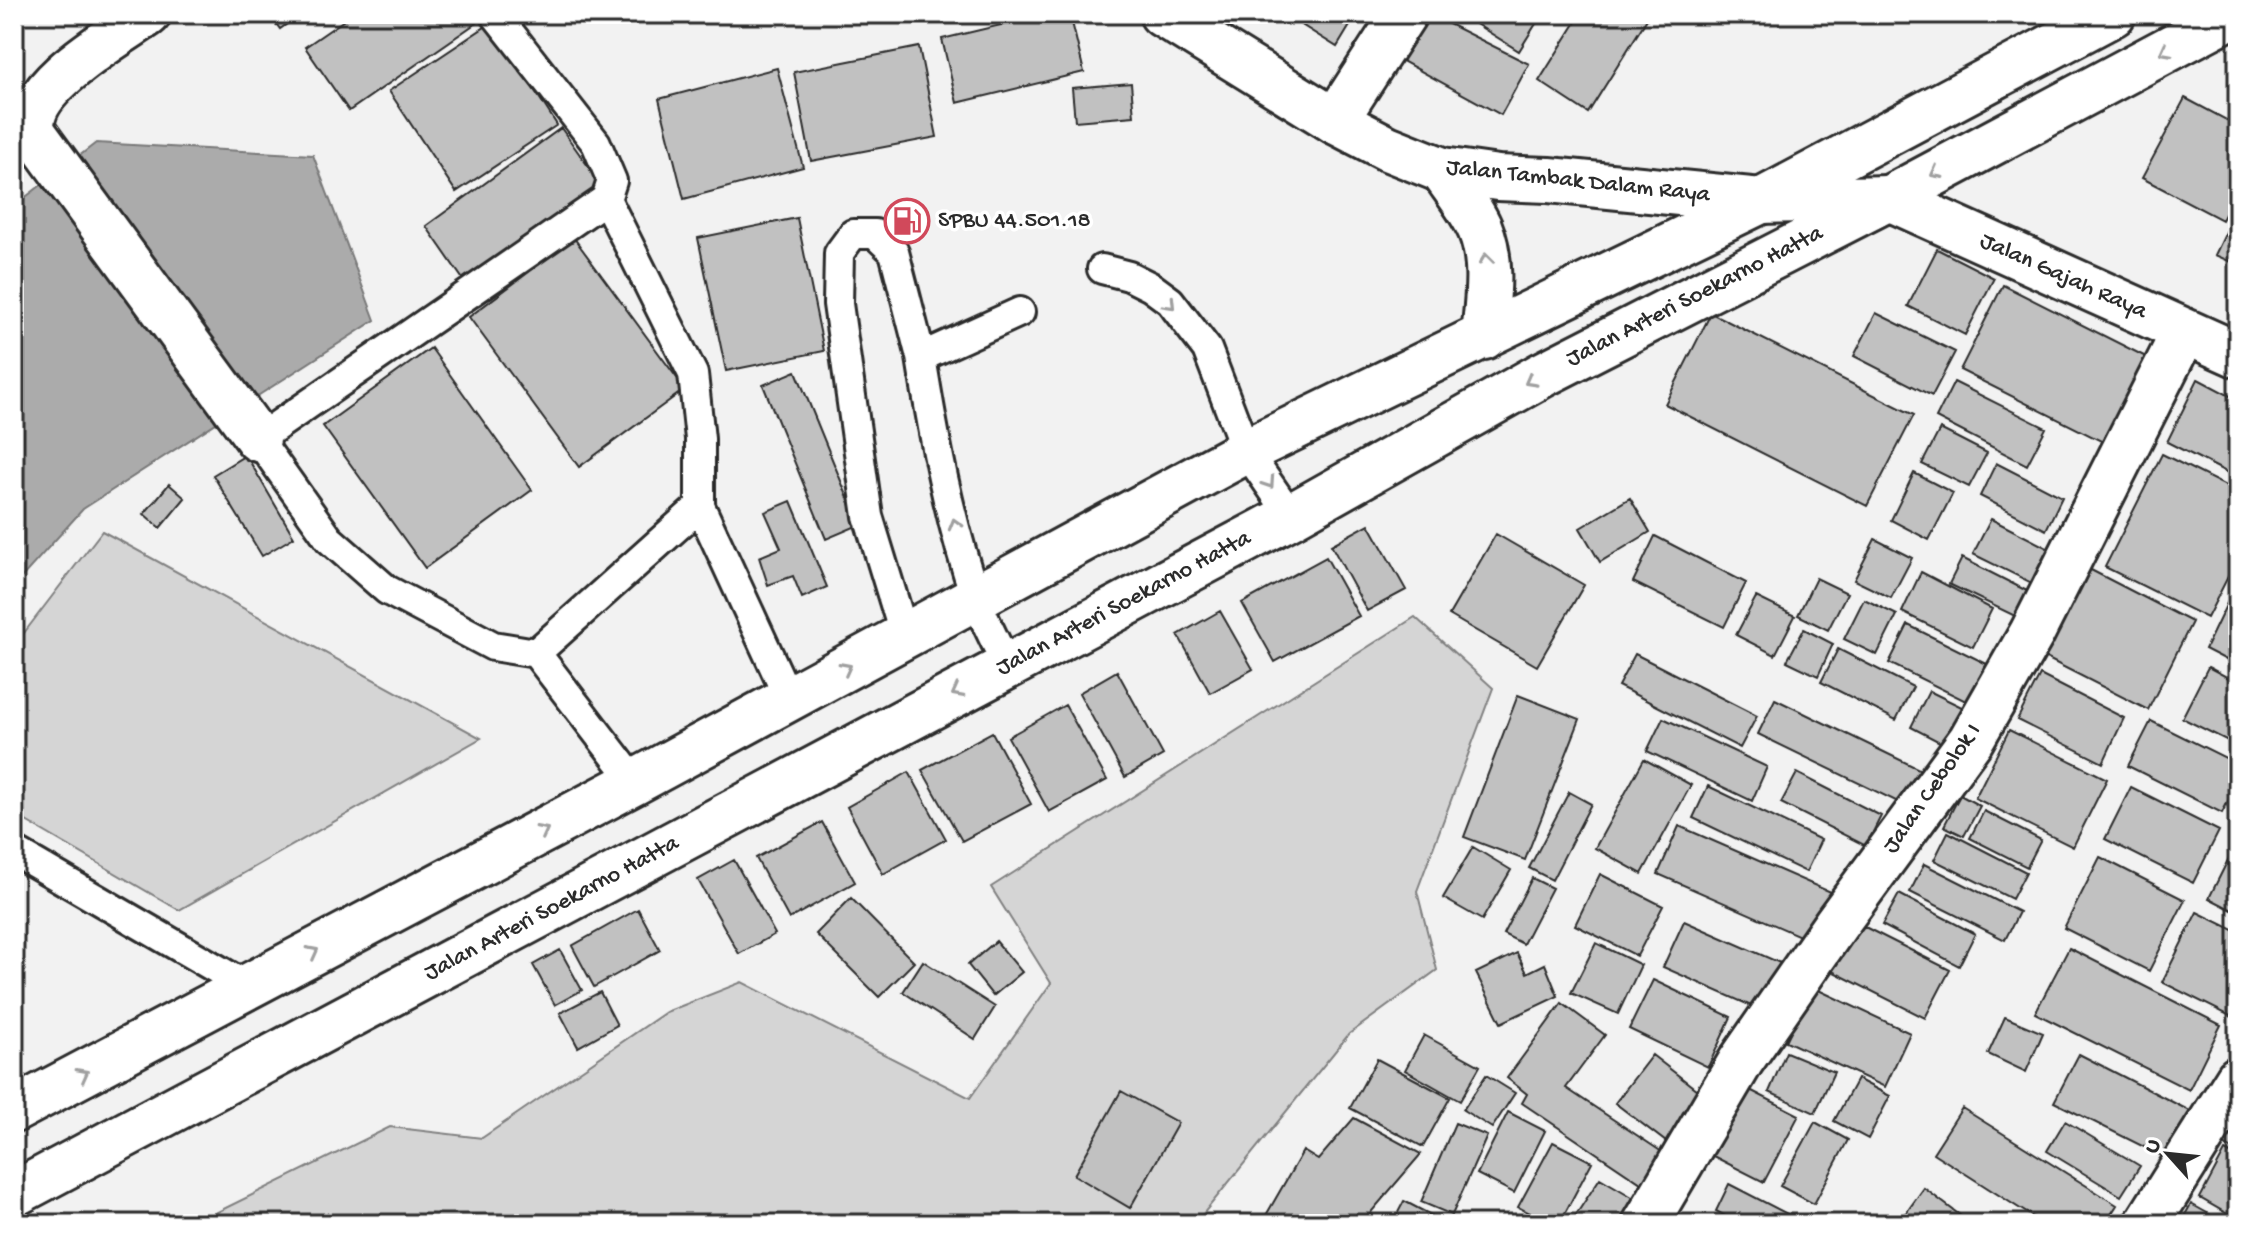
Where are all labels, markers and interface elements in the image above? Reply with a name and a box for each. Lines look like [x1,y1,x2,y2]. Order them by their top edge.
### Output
one-way arrow [2159,41,2174,56]
street label: Jalan Tambak Dalam Raya [1445,154,1712,210]
one-way arrow [1929,164,1944,179]
fuel station icon: SPBU 44.501.18 [883,197,931,245]
place label: SPBU 44.501.18 [938,207,1091,236]
street label: Jalan Arteri Soekarno Hatta [1562,219,1829,374]
street label: Jalan Gajah Raya [1975,227,2152,327]
one-way arrow [1478,253,1495,266]
one-way arrow [1161,295,1175,309]
one-way arrow [1524,372,1538,387]
one-way arrow [1259,475,1274,489]
one-way arrow [948,517,965,531]
street label: Jalan Arteri Soekarno Hatta [992,524,1257,683]
one-way arrow [837,663,852,678]
one-way arrow [951,683,966,698]
street label: Jalan Cebolok I [1877,718,1989,860]
one-way arrow [534,825,548,841]
street label: Jalan Arteri Soekarno Hatta [420,829,685,988]
one-way arrow [304,947,319,962]
one-way arrow [75,1068,89,1083]
north arrow [2128,1114,2208,1194]
text: U [2139,1135,2168,1158]

